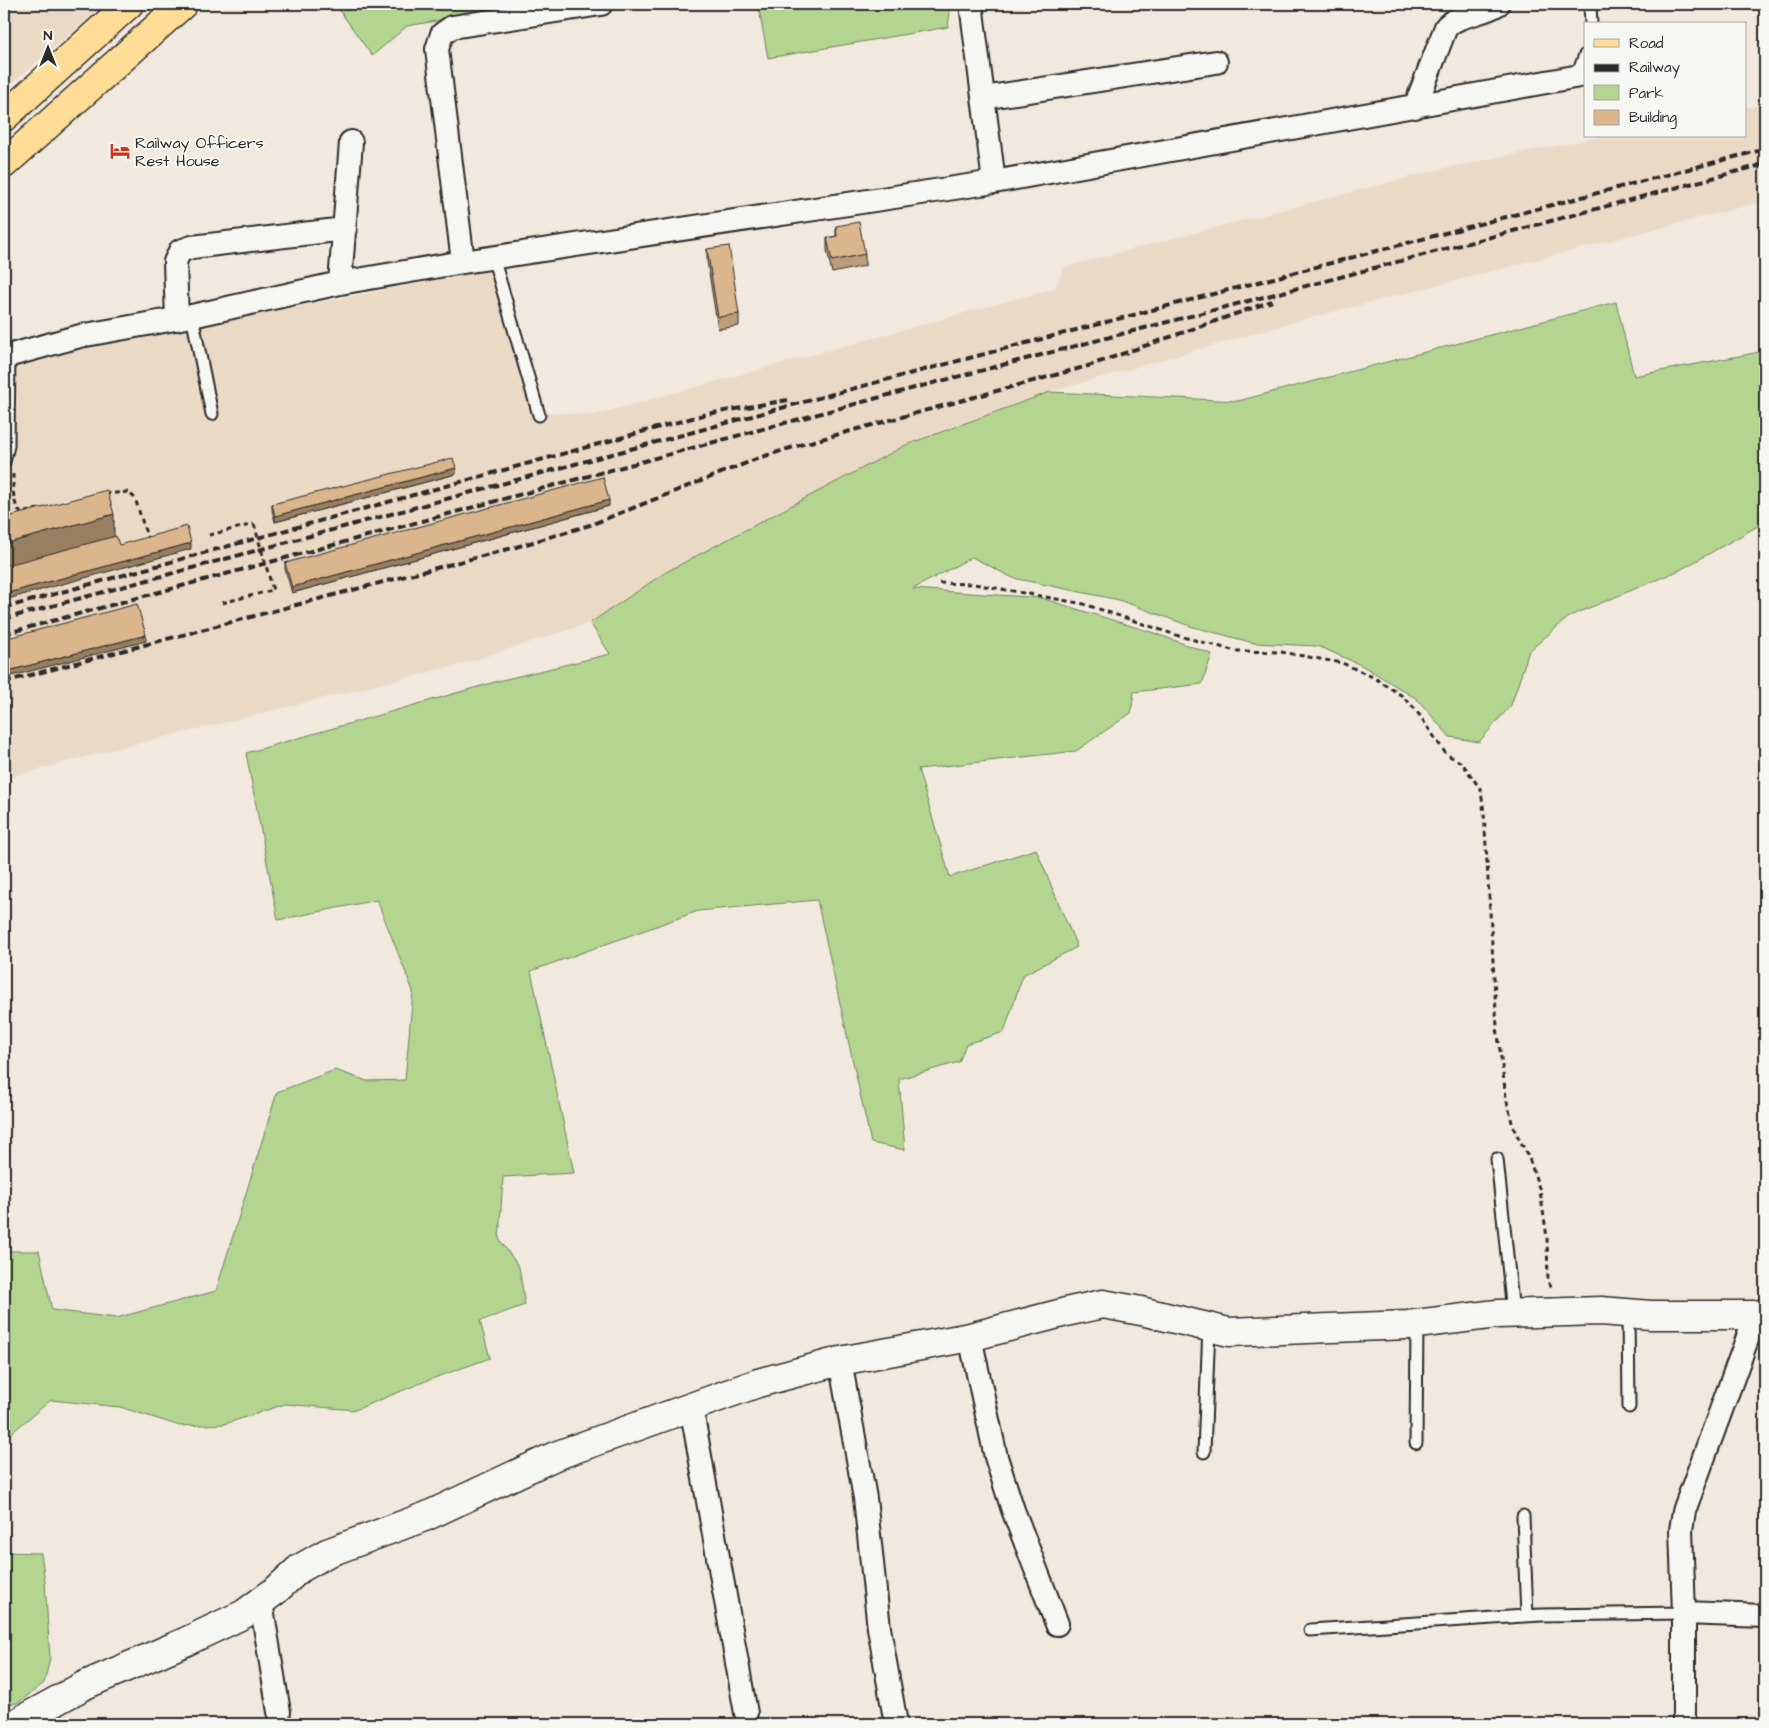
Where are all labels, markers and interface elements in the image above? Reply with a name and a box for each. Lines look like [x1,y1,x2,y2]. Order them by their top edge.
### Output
north arrow [22,22,72,72]
legend [1584,22,1746,138]
text: N [44,26,53,46]
text: Road [1629,33,1664,54]
text: Railway [1629,57,1680,79]
text: Park [1629,83,1664,104]
text: Building [1629,107,1677,129]
place label: Railway Officers Rest House [135,132,264,172]
hotel icon: Railway Officers Rest House [109,140,131,162]

